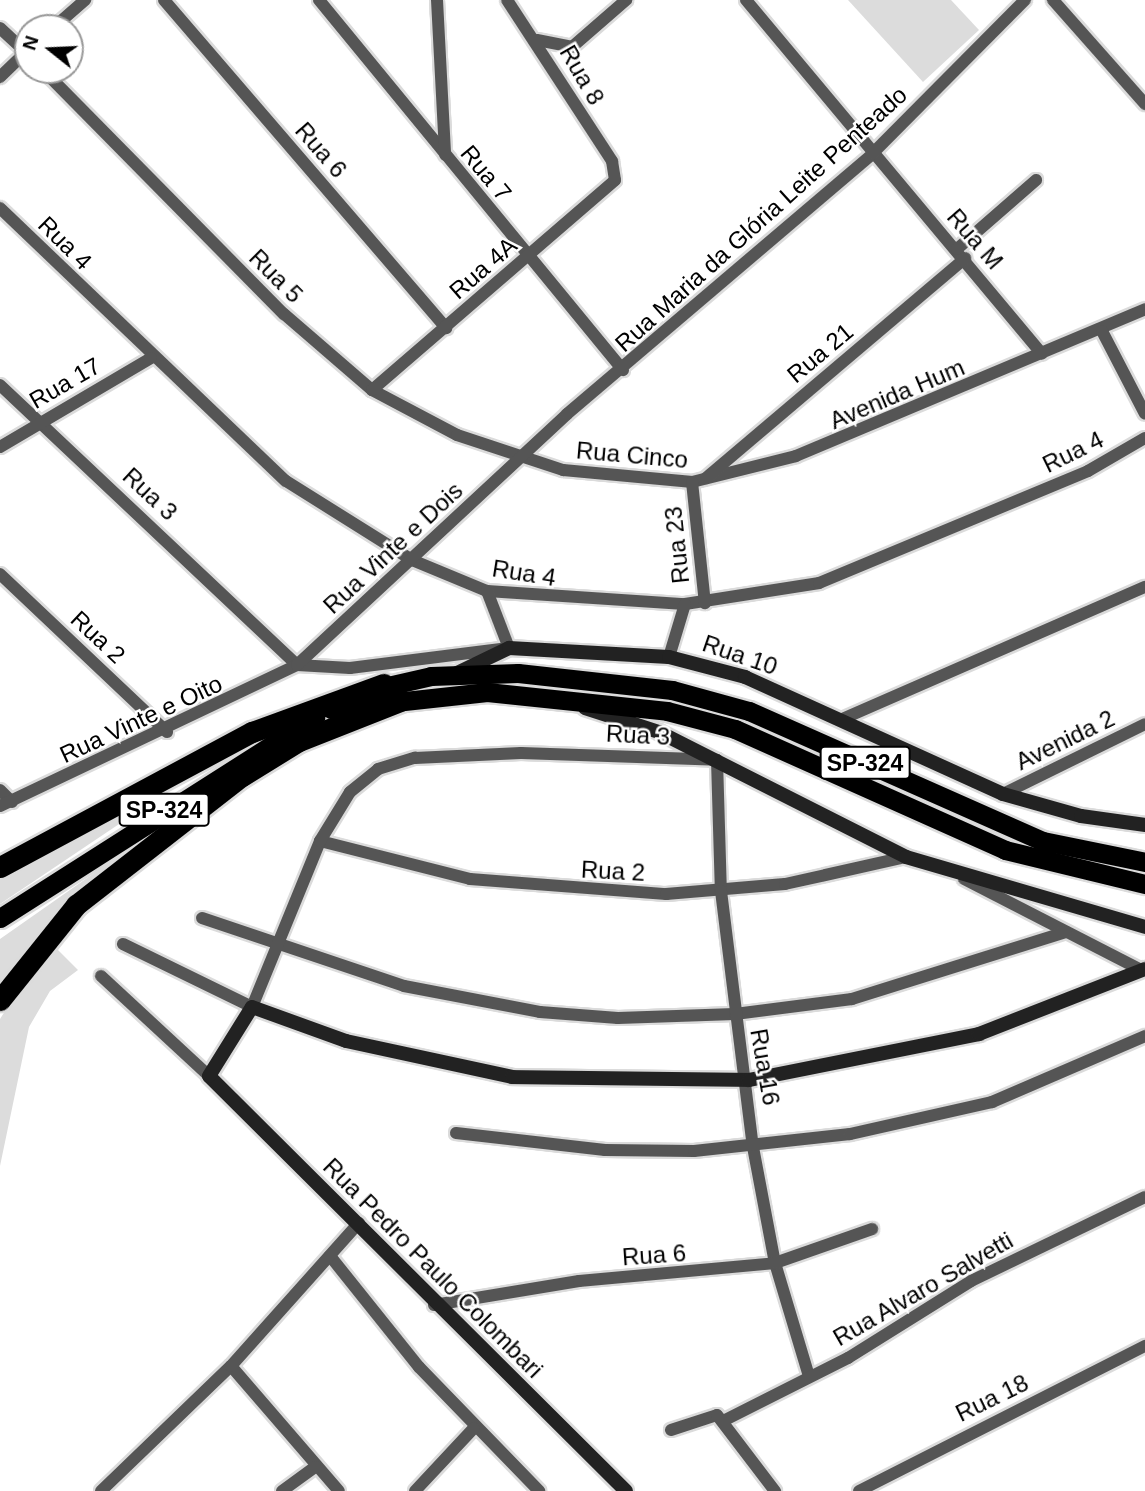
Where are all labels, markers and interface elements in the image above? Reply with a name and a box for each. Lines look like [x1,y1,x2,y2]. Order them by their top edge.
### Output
north arrow [14,14,84,84]
text: N [18,33,43,53]
street label: Rua 8 [554,40,610,110]
street label: Rua Maria da Glória Leite Penteado [609,80,913,358]
street label: Rua 6 [289,116,353,184]
street label: Rua 7 [454,139,518,207]
street label: Rua M [941,203,1009,275]
street label: Rua 4 [32,210,98,276]
street label: Rua 4A [443,231,523,305]
street label: Rua 5 [243,243,309,309]
street label: Rua 21 [781,317,859,389]
street label: Rua 17 [24,351,106,415]
street label: Avenida Hum [825,353,969,435]
street label: Rua 4 [1038,425,1108,479]
street label: Rua Cinco [575,436,689,474]
street label: Rua 3 [117,462,183,526]
street label: Rua Vinte e Dois [317,476,469,620]
street label: Rua 23 [659,505,695,585]
street label: Rua 4 [490,554,558,592]
street label: Rua 2 [65,605,131,669]
street label: Rua 10 [699,629,781,681]
street label: Rua Vinte e Oito [55,669,227,769]
street label: Avenida 2 [1011,704,1119,776]
street label: Rua 3 [605,719,671,751]
road number: SP-324 [820,744,910,782]
road number: SP-324 [118,790,210,830]
street label: Rua 2 [580,855,646,887]
street label: Rua 16 [744,1026,786,1108]
street label: Rua Pedro Paulo Colombari [317,1152,549,1384]
street label: Rua Alvaro Salvetti [827,1226,1019,1352]
street label: Rua 6 [621,1238,687,1272]
street label: Rua 18 [951,1368,1033,1428]

